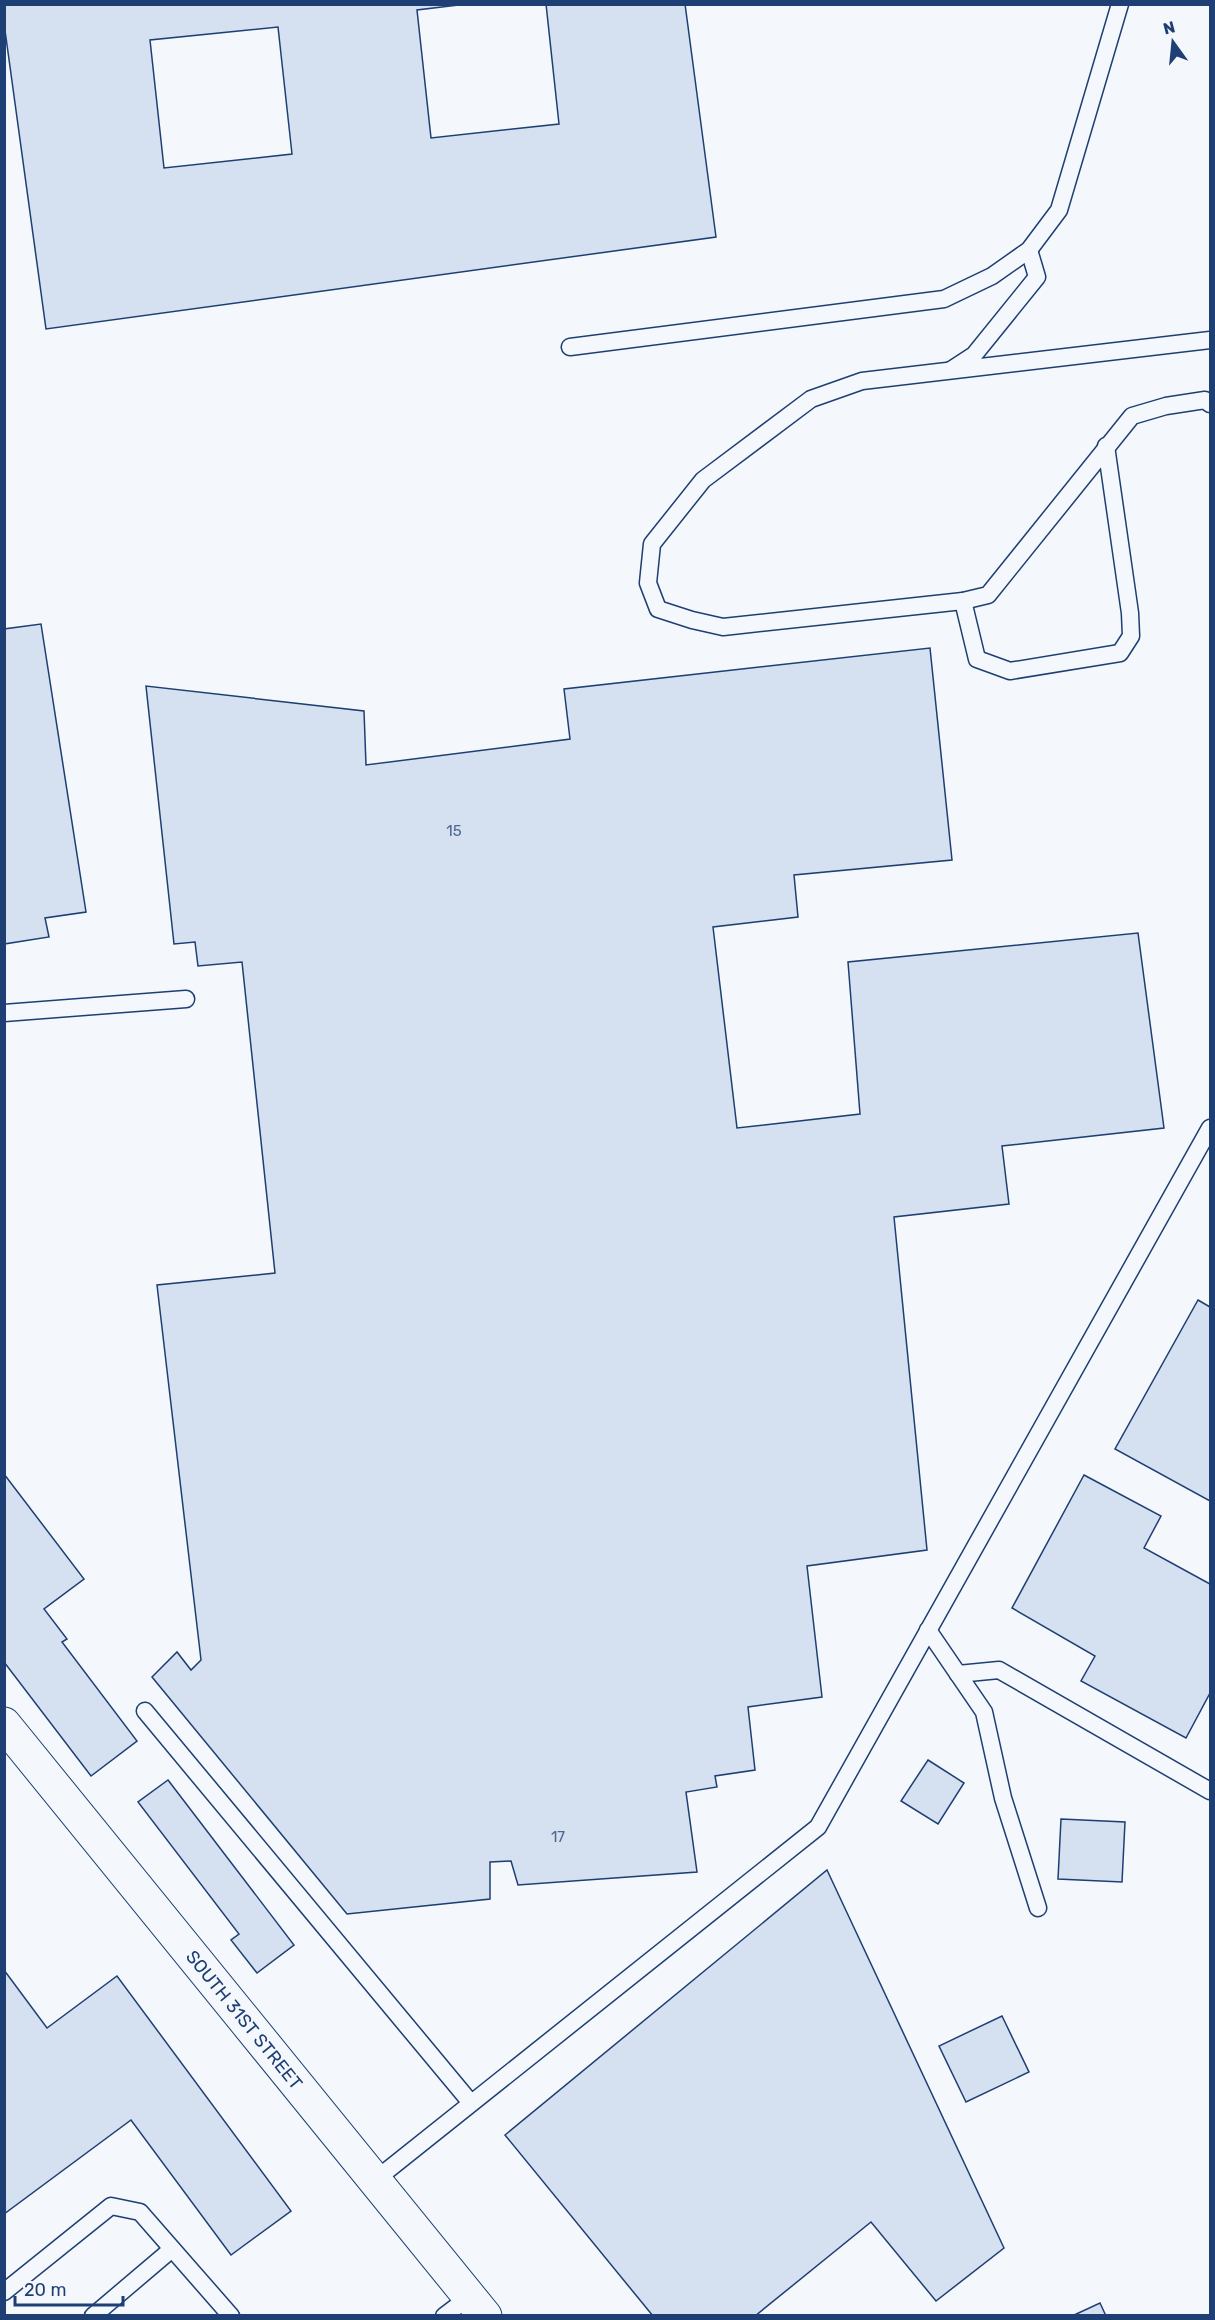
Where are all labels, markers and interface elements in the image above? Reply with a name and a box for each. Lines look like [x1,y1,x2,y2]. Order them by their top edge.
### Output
north arrow [1143,12,1203,72]
text: N [1161,17,1177,39]
house number: 15 [446,822,462,840]
house number: 17 [551,1828,565,1846]
street label: SOUTH 31ST STREET [181,1946,307,2094]
scale bar [15,2269,123,2307]
text: 20 m [24,2279,66,2301]

